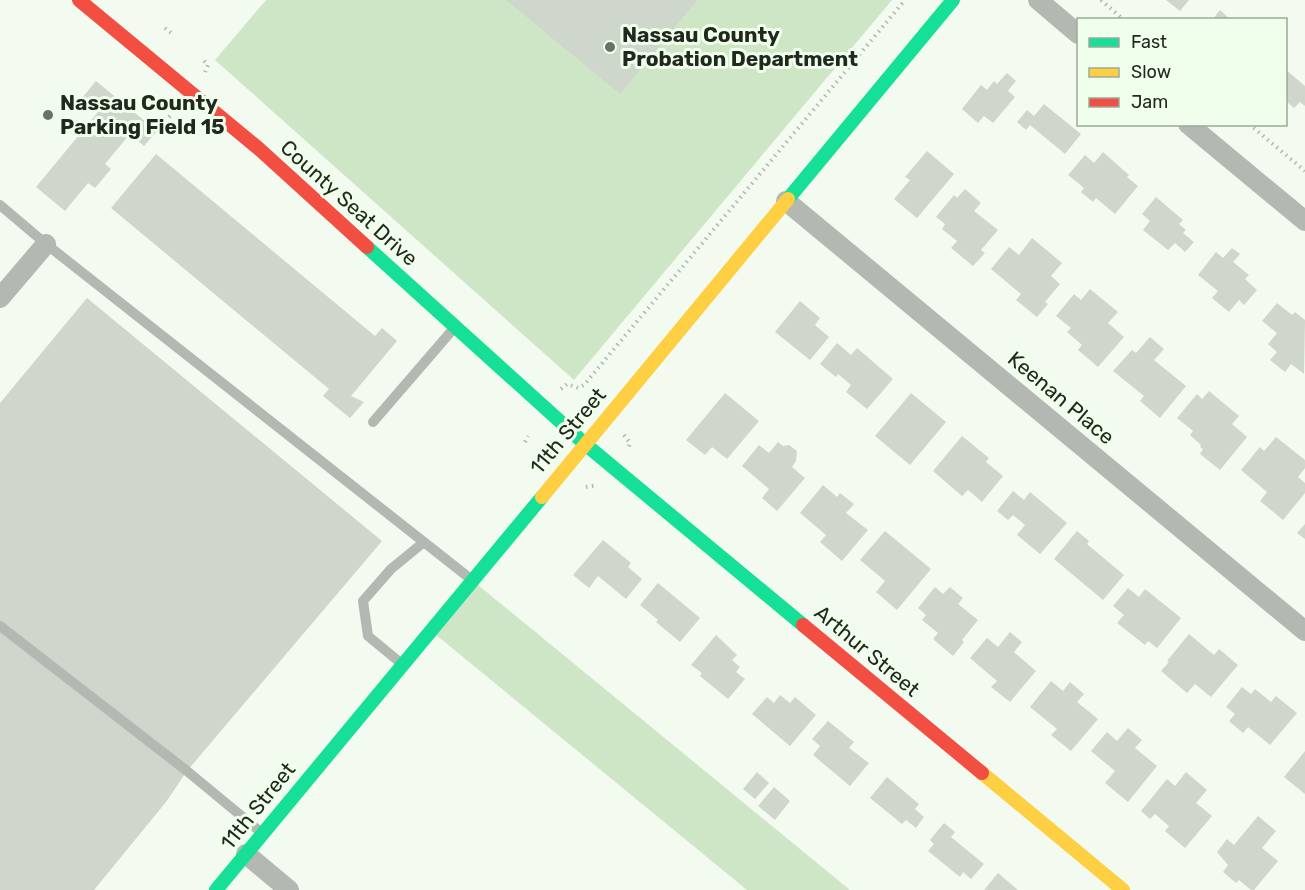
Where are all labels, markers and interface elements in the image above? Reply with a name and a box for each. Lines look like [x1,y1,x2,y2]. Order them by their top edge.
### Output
legend [1077,18,1287,126]
place label: Nassau County Probation Department [622,22,858,71]
text: Fast [1131,31,1167,53]
marker: Nassau County Probation Department [603,40,617,54]
text: Slow [1131,61,1171,83]
place label: Nassau County Parking Field 15 [60,90,225,139]
text: Jam [1131,91,1168,113]
marker: Nassau County Parking Field 15 [41,108,55,122]
street label: County Seat Drive [276,135,423,271]
street label: Keenan Place [1003,346,1120,449]
street label: 11th Street [524,382,611,479]
street label: Arthur Street [810,600,925,702]
street label: 11th Street [215,757,300,854]

